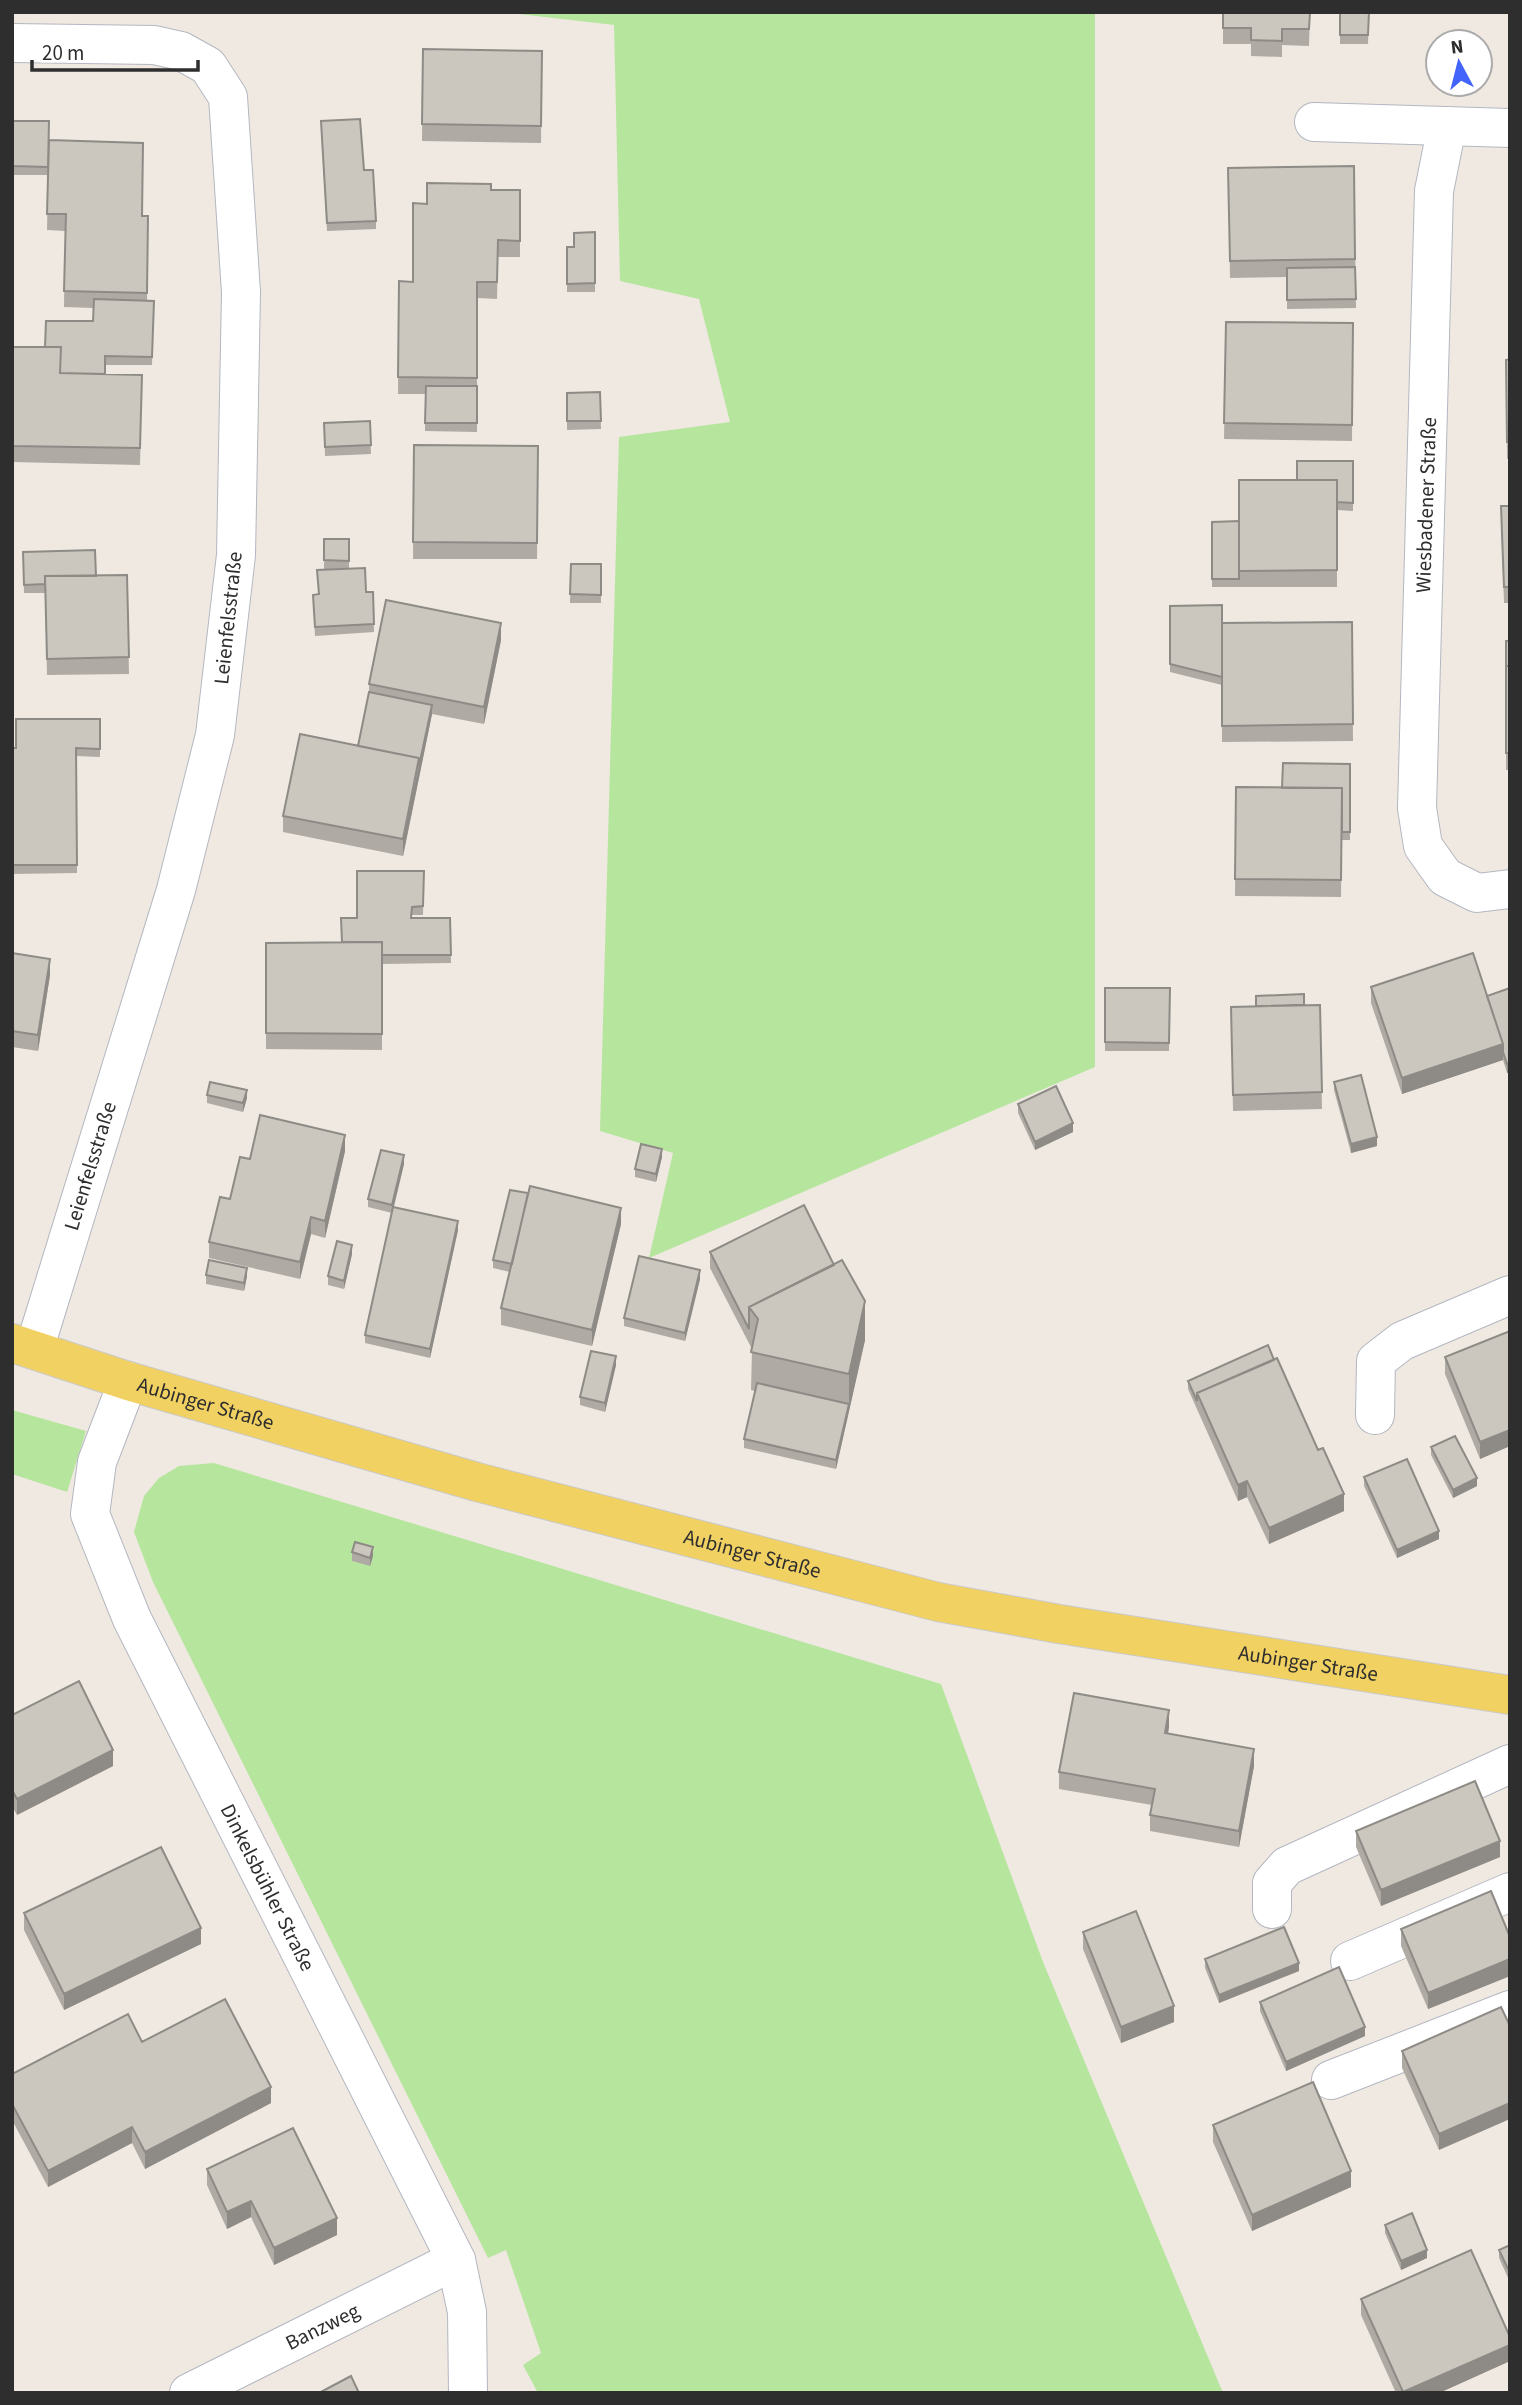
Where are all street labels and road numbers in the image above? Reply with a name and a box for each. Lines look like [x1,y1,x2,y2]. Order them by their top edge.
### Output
street label: Wiesbadener Straße [1408,417,1444,593]
street label: Leienfelsstraße [206,550,250,686]
street label: Leienfelsstraße [56,1098,124,1234]
street label: Aubinger Straße [134,1369,278,1438]
street label: Aubinger Straße [680,1521,824,1586]
street label: Aubinger Straße [1236,1637,1380,1689]
street label: Dinkelsbühler Straße [213,1799,322,1976]
street label: Banzweg [280,2295,365,2358]

